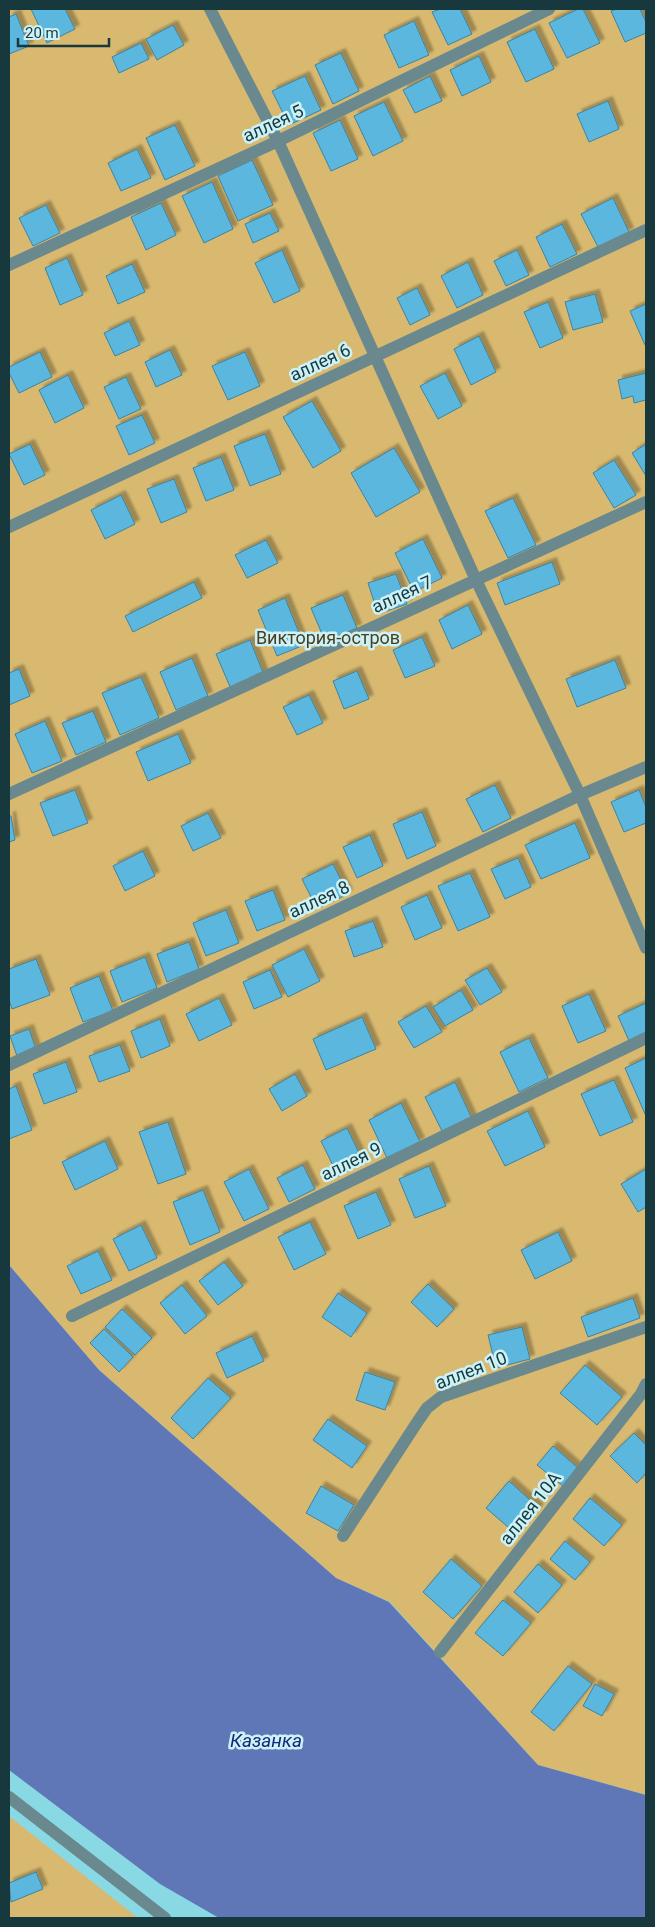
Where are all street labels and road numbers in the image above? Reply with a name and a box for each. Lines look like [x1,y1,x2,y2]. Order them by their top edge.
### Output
street label: аллея 5 [239,100,307,146]
street label: аллея 6 [286,339,354,385]
street label: аллея 7 [368,571,436,617]
street label: аллея 8 [285,876,353,922]
street label: аллея 9 [317,1137,385,1185]
street label: аллея 10 [432,1347,510,1393]
street label: аллея 10А [495,1467,565,1549]

